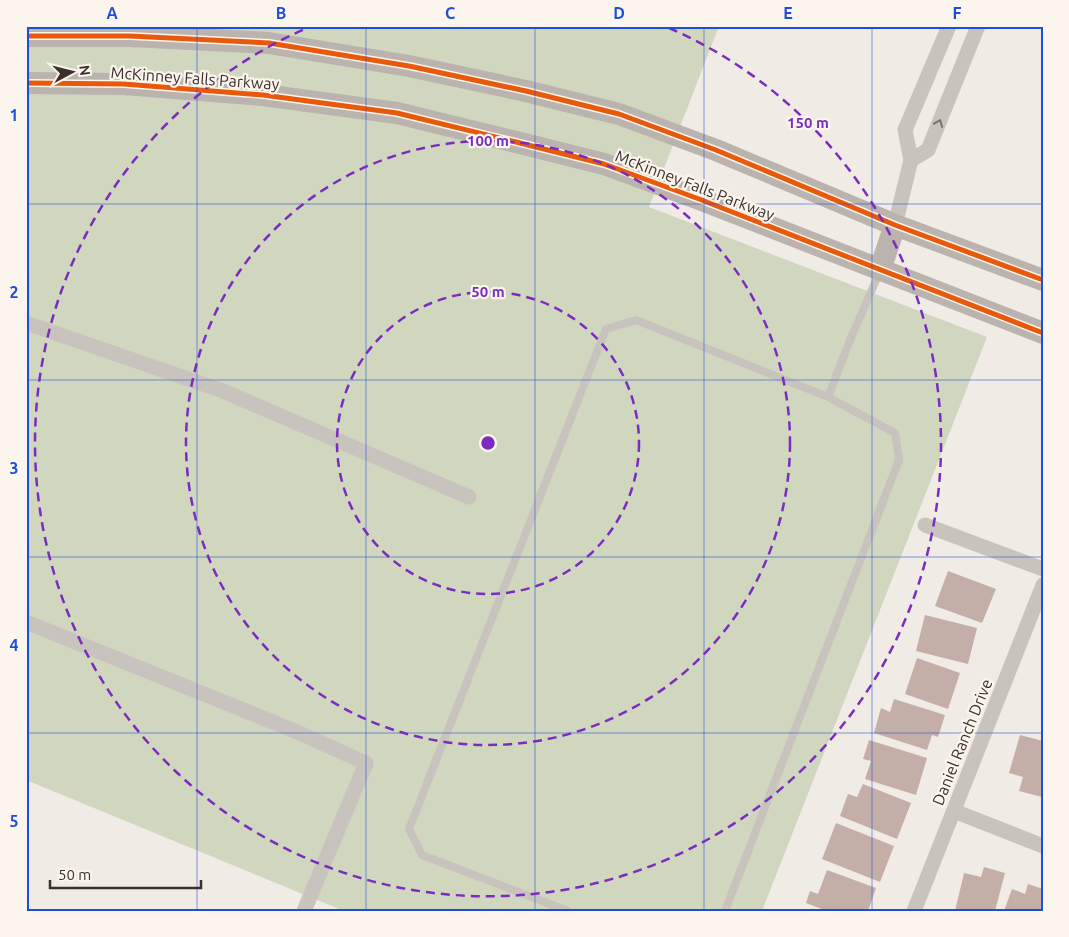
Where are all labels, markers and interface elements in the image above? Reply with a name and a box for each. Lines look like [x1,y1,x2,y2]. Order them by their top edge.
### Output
text: A [106,4,118,22]
text: B [276,4,286,22]
text: C [445,4,455,22]
text: D [613,4,625,22]
text: E [783,4,793,22]
text: F [953,4,962,22]
north arrow [48,48,98,98]
street label: McKinney Falls Parkway [110,63,280,93]
text: N [76,64,93,77]
text: 1 [9,106,19,124]
text: 150 m [787,114,829,131]
one-way arrow [933,120,943,128]
text: 100 m [467,132,509,149]
street label: McKinney Falls Parkway [613,146,777,224]
text: 2 [9,283,19,301]
text: 50 m [471,283,505,300]
centre of rings [479,434,497,452]
text: 3 [9,459,19,477]
text: 4 [9,636,19,654]
street label: Daniel Ranch Drive [928,676,996,808]
text: 5 [9,812,19,830]
scale bar [50,857,201,889]
text: 50 m [58,866,91,883]

